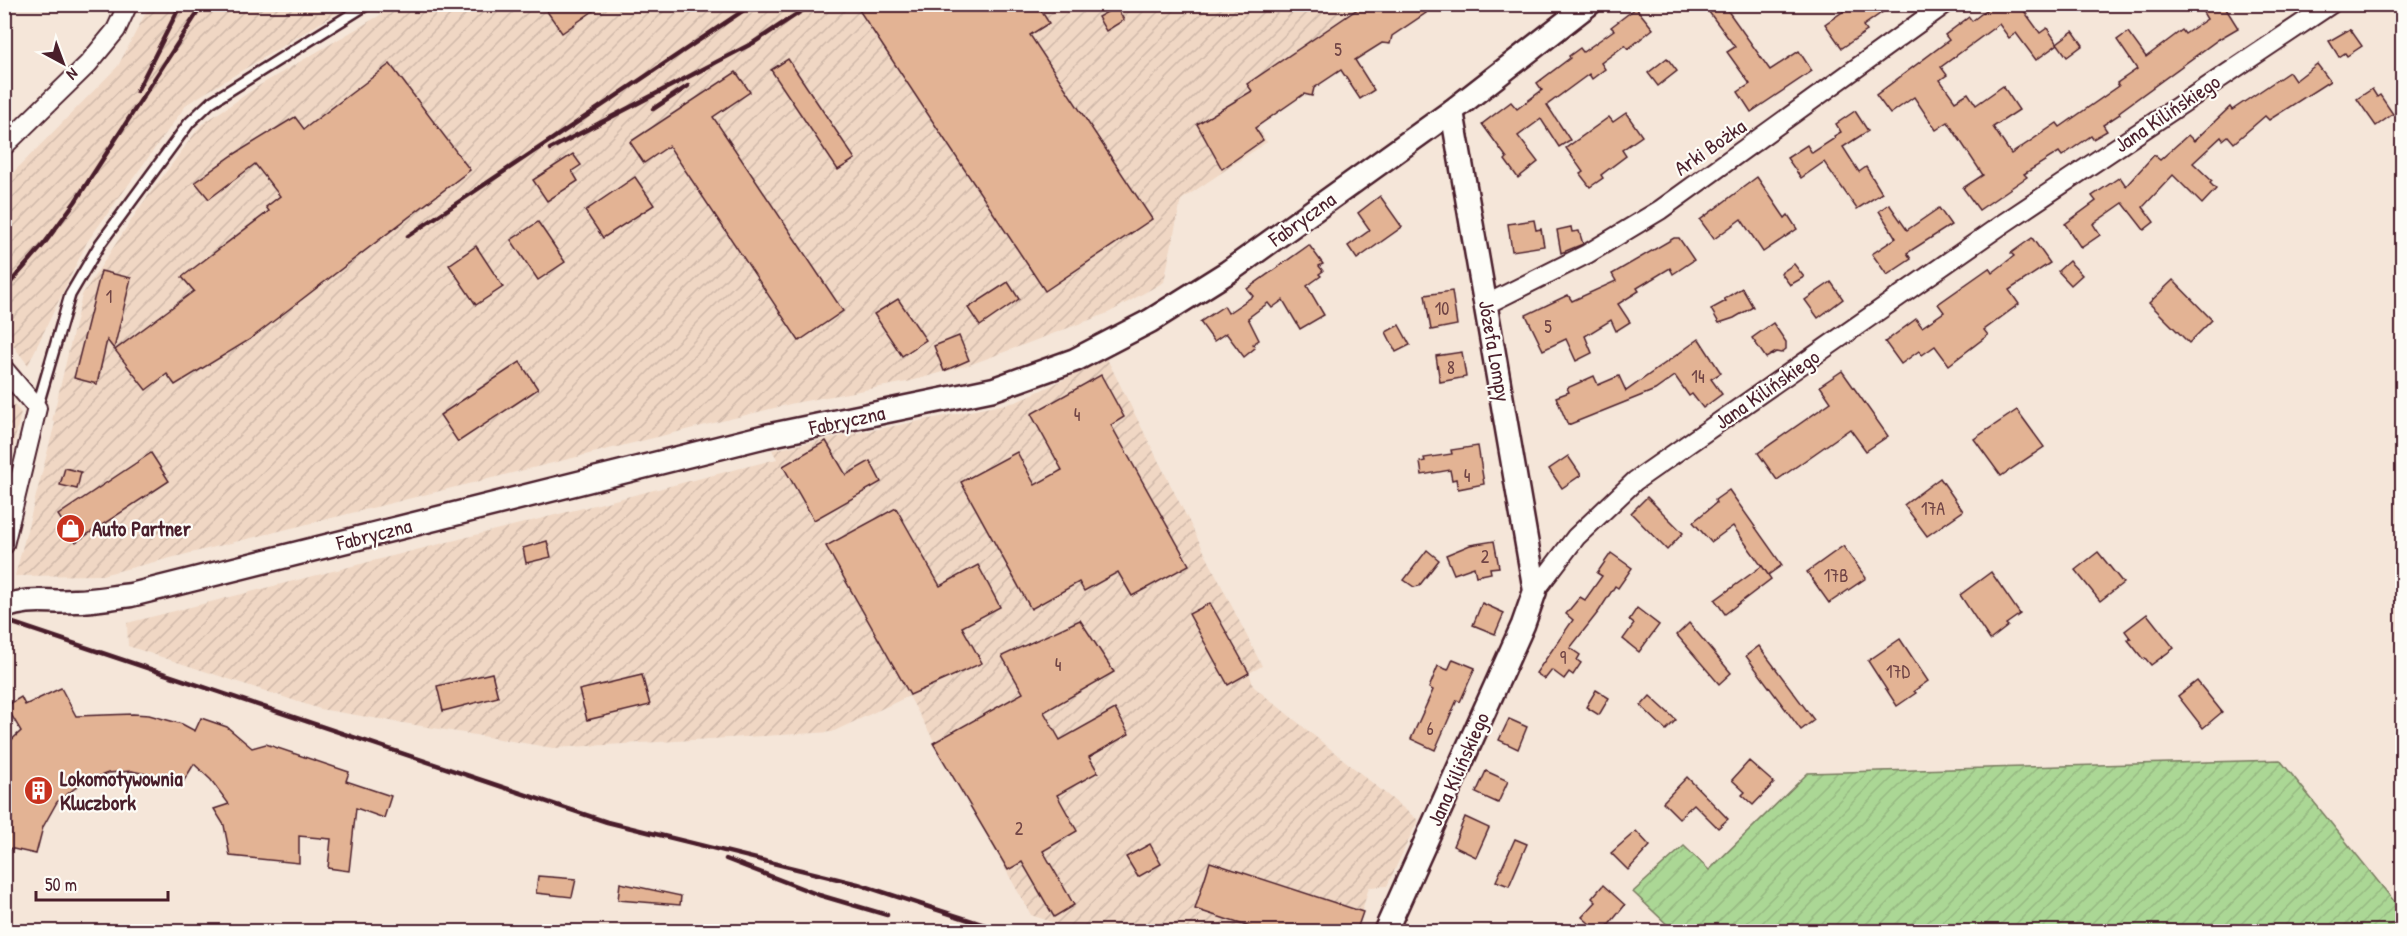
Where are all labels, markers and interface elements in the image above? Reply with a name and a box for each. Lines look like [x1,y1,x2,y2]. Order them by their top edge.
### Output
north arrow [33,33,93,93]
house number: 5 [1334,37,1342,62]
text: N [62,63,83,86]
street label: Jana Kilińskiego [2108,67,2226,159]
street label: Arki Bożka [1668,112,1752,182]
street label: Fabryczna [1262,185,1342,254]
house number: 1 [106,284,112,309]
house number: 10 [1435,296,1449,321]
street label: Józefa Lompy [1472,298,1518,404]
house number: 5 [1544,314,1552,339]
street label: Jana Kilińskiego [1709,342,1825,436]
house number: 8 [1447,355,1455,380]
house number: 14 [1691,364,1705,389]
street label: Fabryczna [806,398,887,442]
house number: 4 [1074,402,1081,427]
house number: 4 [1464,463,1471,488]
house number: 17A [1921,496,1945,521]
street label: Fabryczna [332,511,415,558]
shop icon: Auto Partner [55,512,87,544]
place label: Auto Partner [92,514,192,543]
house number: 2 [1481,544,1490,569]
house number: 17B [1824,563,1848,588]
house number: 9 [1560,645,1567,670]
house number: 4 [1055,652,1062,677]
house number: 17D [1886,659,1910,684]
street label: Jana Kilińskiego [1420,708,1496,830]
house number: 6 [1426,716,1434,741]
place label: Lokomotywownia Kluczbork [60,764,183,817]
building icon: Lokomotywownia Kluczbork [23,774,55,806]
house number: 2 [1015,816,1024,841]
scale bar [36,864,168,902]
text: 50 m [45,872,77,897]

